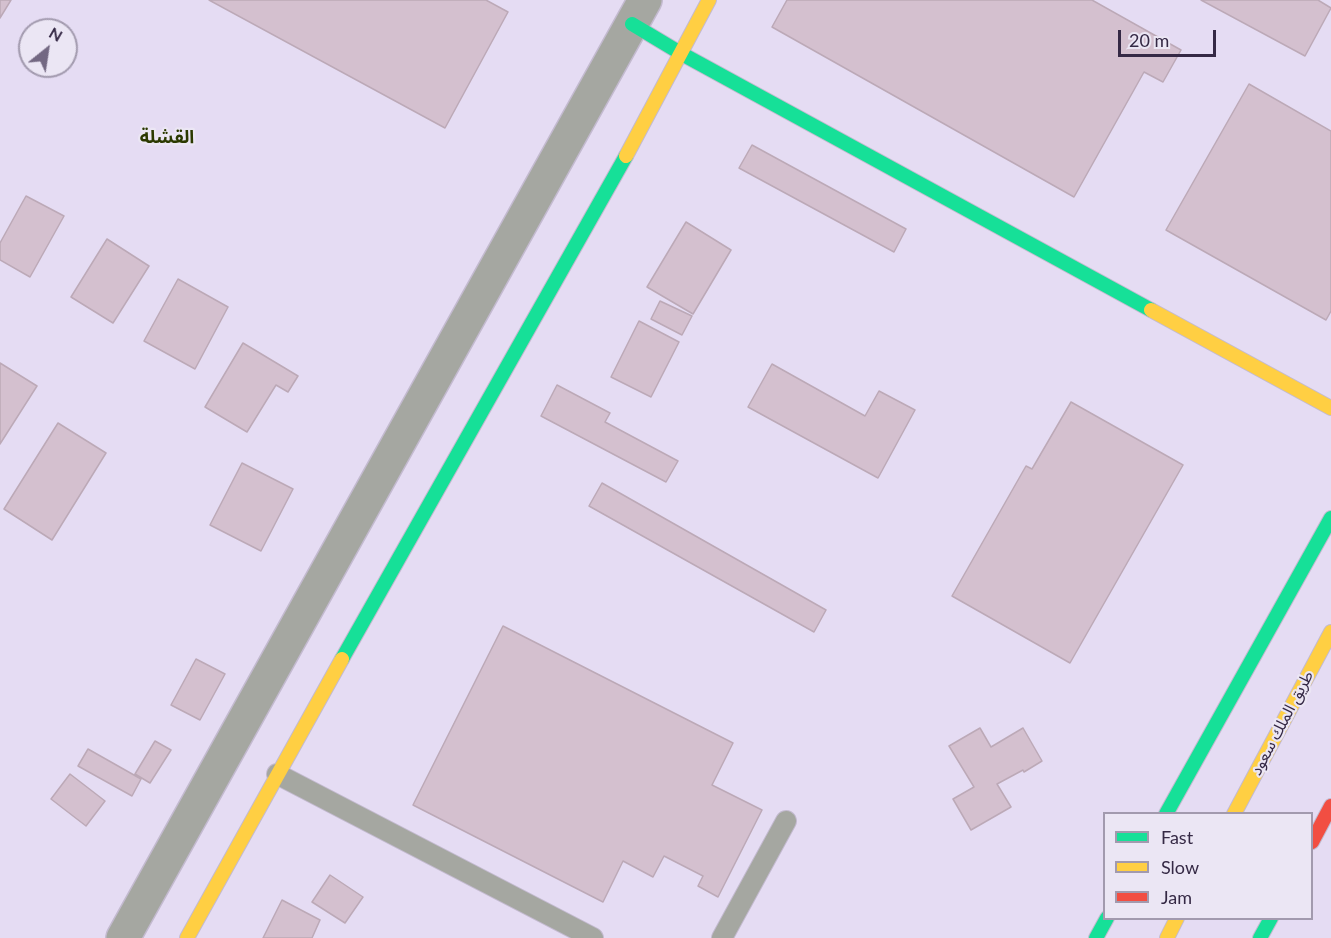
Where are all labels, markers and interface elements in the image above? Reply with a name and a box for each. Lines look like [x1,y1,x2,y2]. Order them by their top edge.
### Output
north arrow [18,18,78,78]
scale bar [1121,18,1218,56]
text: N [46,22,66,45]
text: 20 m [1129,29,1169,51]
district label: القشلة [140,126,194,148]
street label: طريق الملك سعود [1246,668,1318,778]
legend [1103,812,1313,920]
text: Fast [1161,826,1193,848]
text: Slow [1161,856,1199,878]
text: Jam [1161,886,1192,908]

